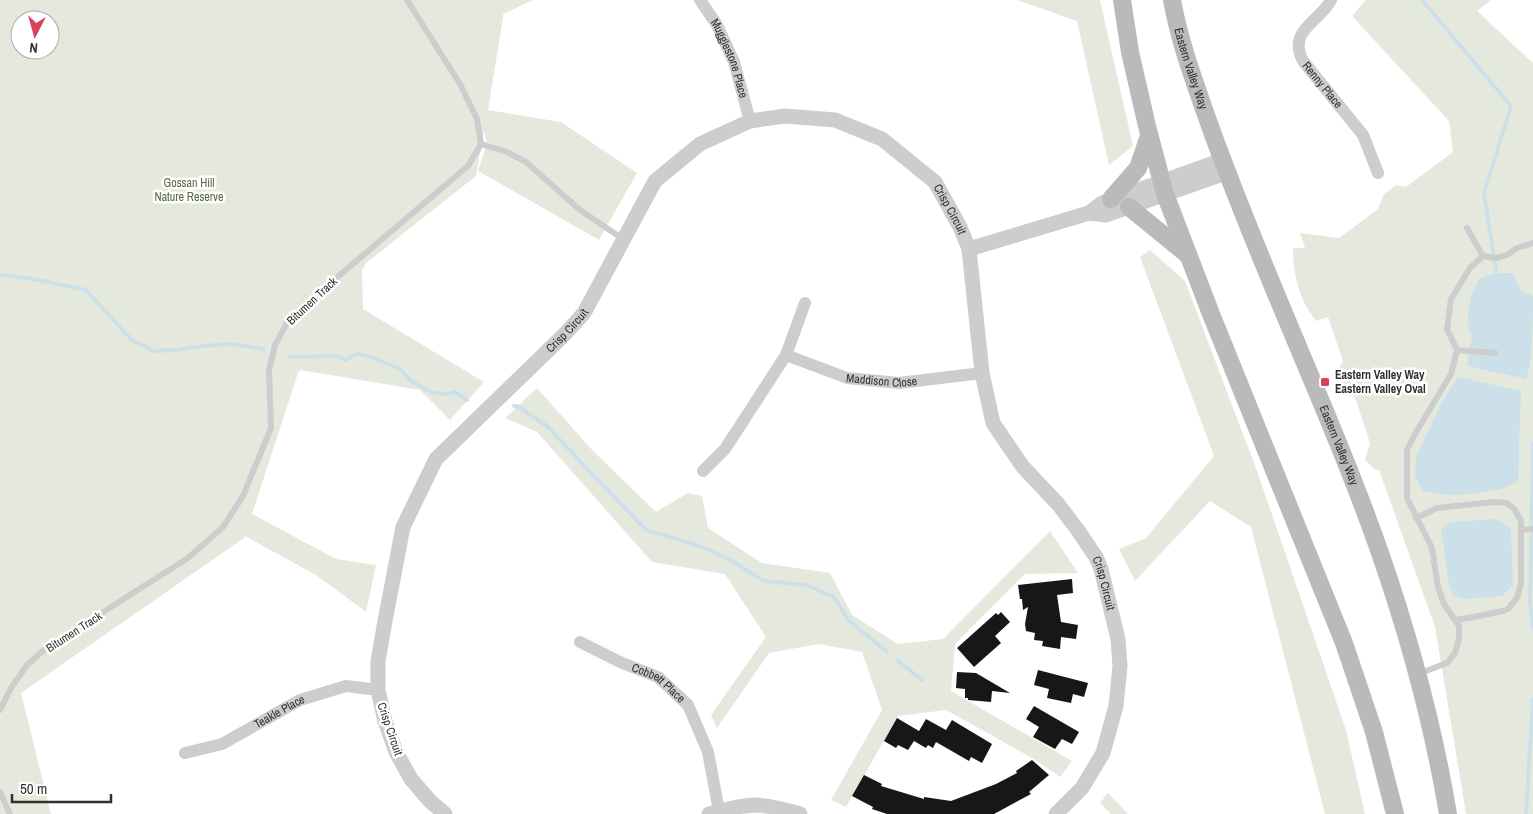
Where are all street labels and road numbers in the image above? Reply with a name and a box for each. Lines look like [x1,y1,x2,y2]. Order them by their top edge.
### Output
street label: Mugglestone Place [707,15,751,100]
street label: Eastern Valley Way [1170,26,1211,111]
street label: Renny Place [1299,58,1346,112]
street label: Crisp Circuit [930,181,970,237]
street label: Bitumen Track [283,273,341,328]
street label: Crisp Circuit [542,306,593,356]
street label: Maddison Close [845,370,918,391]
street label: Eastern Valley Way [1315,403,1362,488]
street label: Crisp Circuit [1089,554,1119,612]
street label: Bitumen Track [43,608,105,656]
street label: Cobbett Place [629,660,689,706]
street label: Teakle Place [251,691,306,732]
street label: Crisp Circuit [373,700,407,758]

